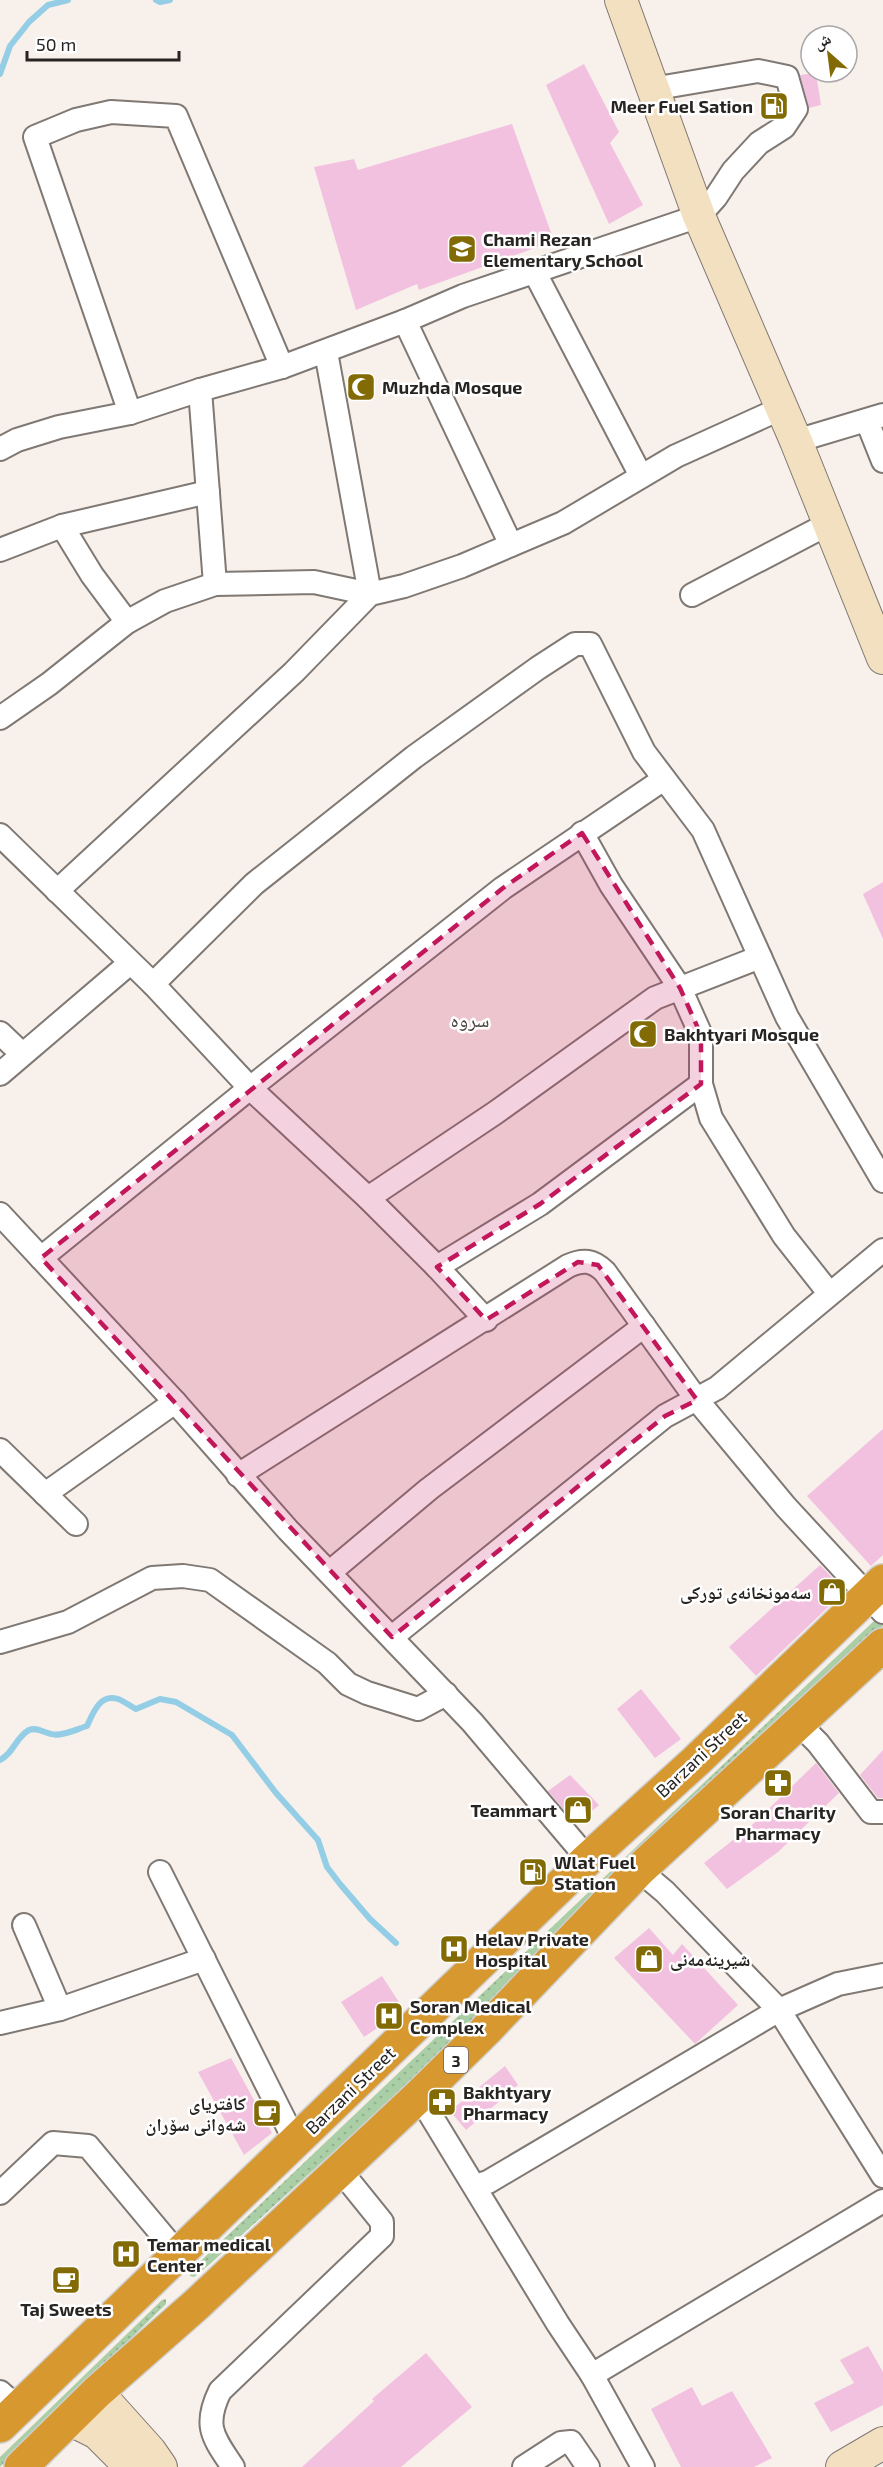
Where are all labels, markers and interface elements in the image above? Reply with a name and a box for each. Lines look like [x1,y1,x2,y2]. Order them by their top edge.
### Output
scale bar [27,24,178,62]
north arrow [799,24,859,84]
text: ش [810,28,834,54]
text: 50 m [36,33,76,55]
fuel station icon: Meer Fuel Sation [758,90,790,122]
place label: Meer Fuel Sation [610,95,753,117]
place label: Chami Rezan Elementary School [483,228,643,271]
school or university icon: Chami Rezan Elementary School [446,233,478,265]
mosque icon: Muzhda Mosque [345,371,377,403]
place label: Muzhda Mosque [382,376,523,398]
district label: سروە [451,1007,489,1031]
mosque icon: Bakhtyari Mosque [627,1018,659,1050]
place label: Bakhtyari Mosque [664,1023,819,1045]
shop icon: سەمونخانەی تورکی [816,1576,848,1608]
place label: سەمونخانەی تورکی [680,1581,811,1604]
street label: Barzani Street [651,1706,751,1802]
pharmacy icon: Soran Charity Pharmacy [762,1767,794,1799]
shop icon: Teammart [562,1794,594,1826]
place label: Teammart [471,1799,558,1821]
place label: Soran Charity Pharmacy [720,1801,837,1844]
place label: Wlat Fuel Station [554,1851,636,1894]
fuel station icon: Wlat Fuel Station [517,1856,549,1888]
place label: Helav Private Hospital [475,1928,589,1971]
hospital icon: Helav Private Hospital [438,1933,470,1965]
shop icon: شیرینەمەنی [633,1943,665,1975]
place label: شیرینەمەنی [670,1948,750,1971]
place label: Soran Medical Complex [410,1995,532,2038]
hospital icon: Soran Medical Complex [373,2000,405,2032]
street label: Barzani Street [301,2042,400,2138]
road number: 3 [444,2047,468,2073]
place label: Bakhtyary Pharmacy [463,2081,552,2124]
pharmacy icon: Bakhtyary Pharmacy [426,2086,458,2118]
place label: کافتریای شەوانی سۆران [146,2092,246,2136]
cafe icon: کافتریای شەوانی سۆران [251,2097,283,2129]
place label: Temar medical Center [147,2233,271,2276]
hospital icon: Temar medical Center [110,2238,142,2270]
cafe icon: Taj Sweets [50,2264,82,2296]
place label: Taj Sweets [20,2298,112,2320]

